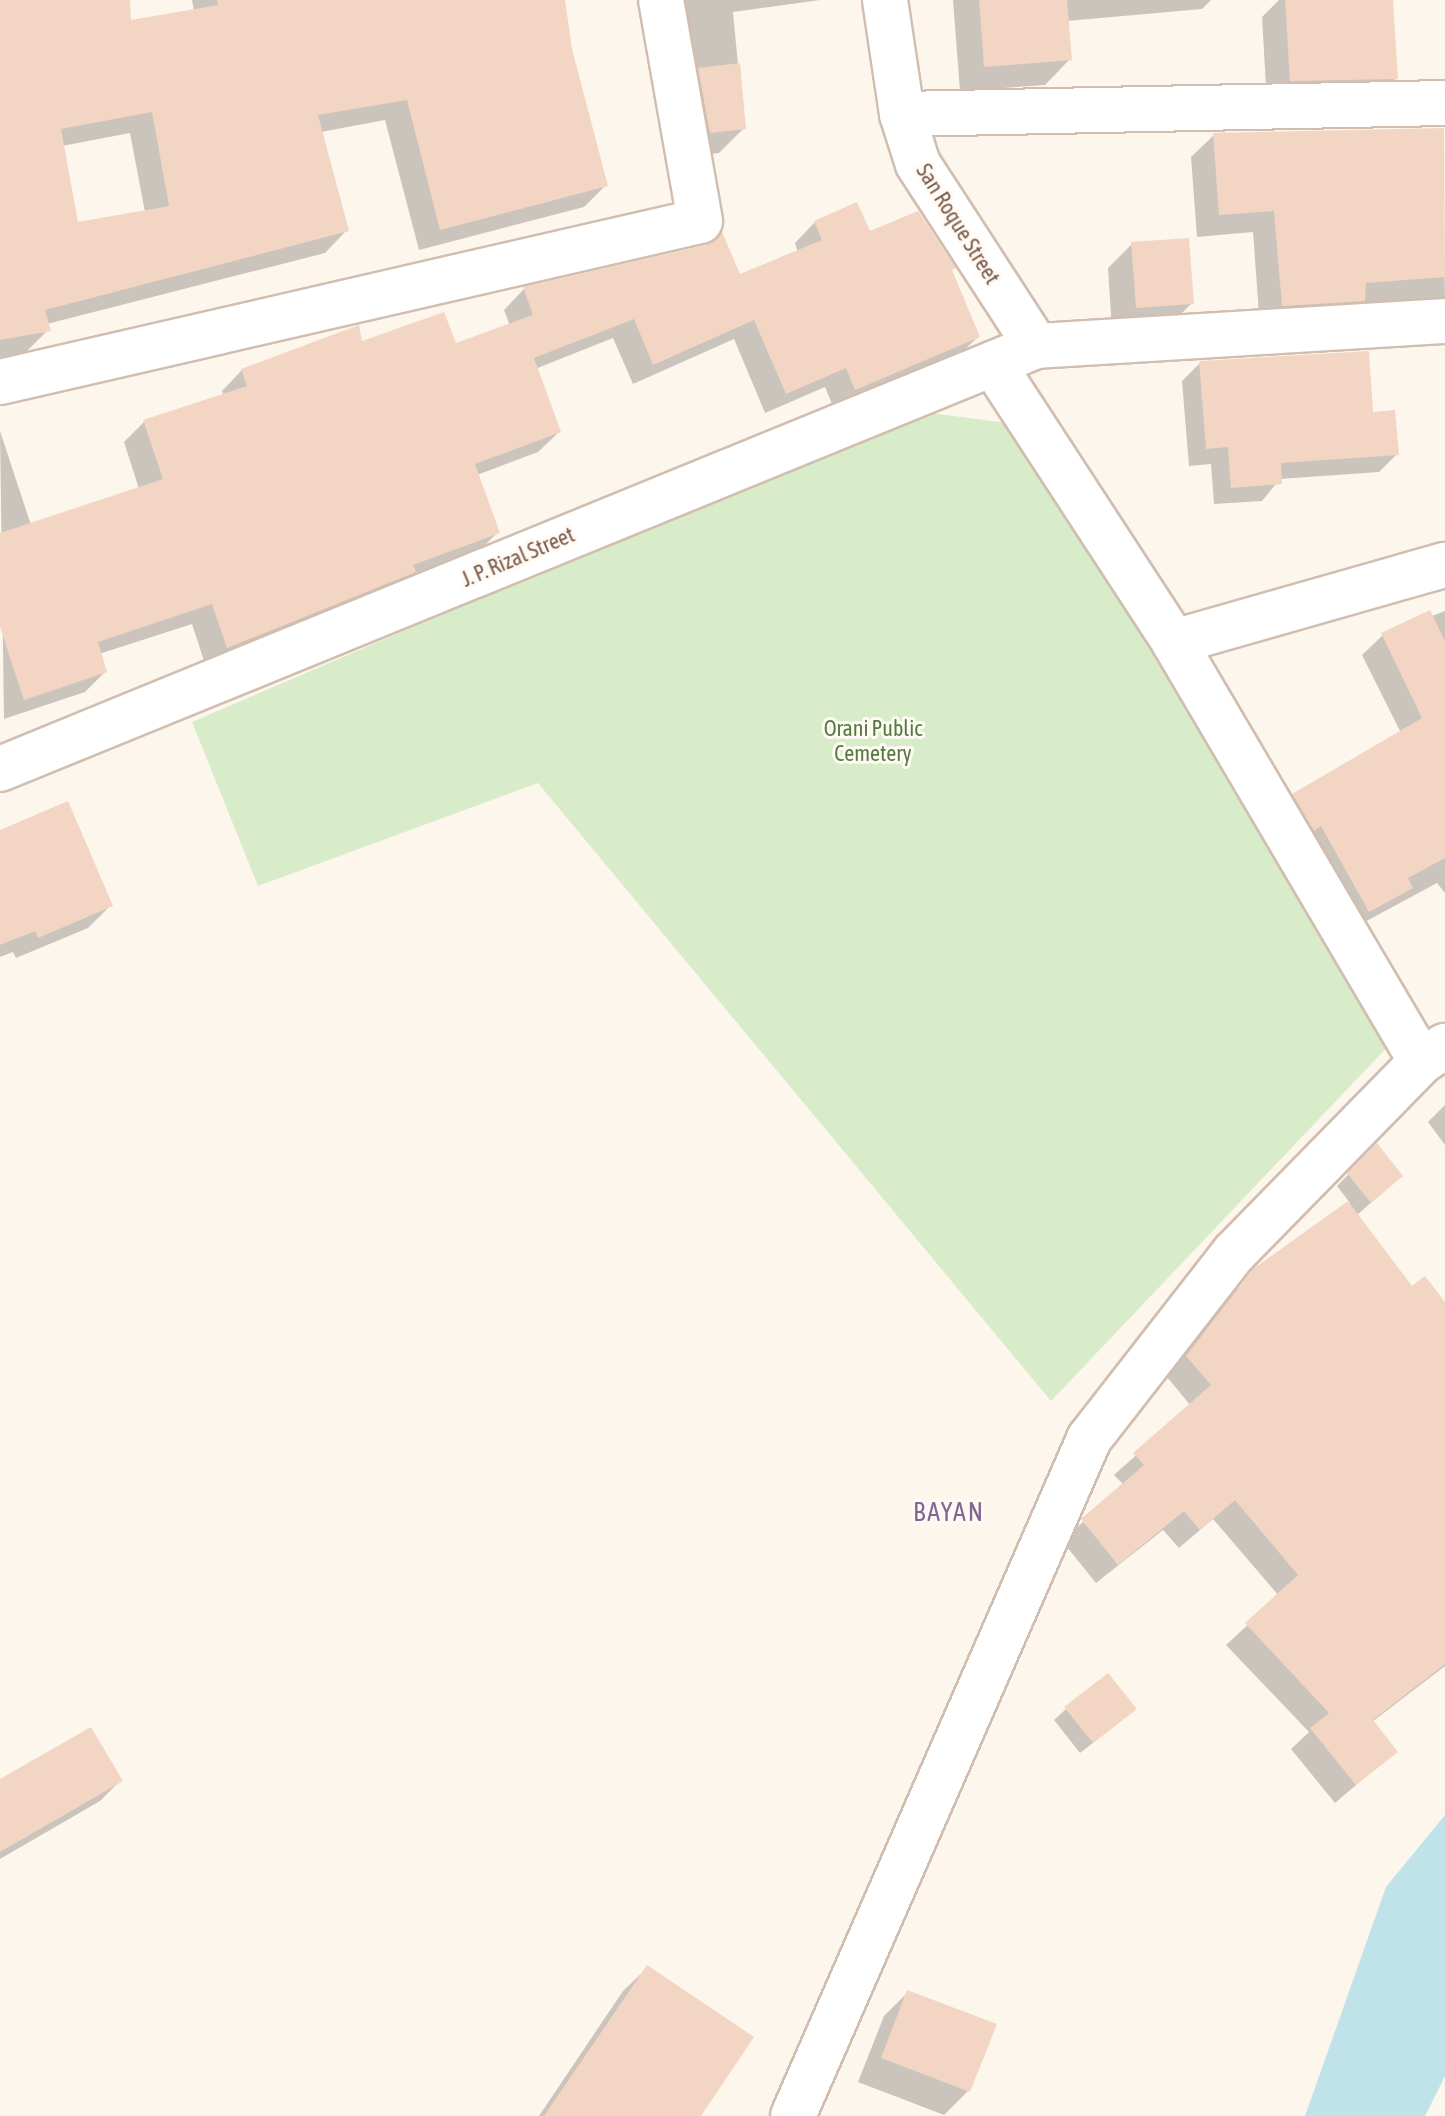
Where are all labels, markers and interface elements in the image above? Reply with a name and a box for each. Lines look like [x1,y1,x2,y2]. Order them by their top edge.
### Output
street label: San Roque Street [911,159,1005,289]
street label: J. P. Rizal Street [458,521,578,593]
park label: Orani Public Cemetery [824,715,922,766]
district label: BAYAN [913,1497,985,1529]

